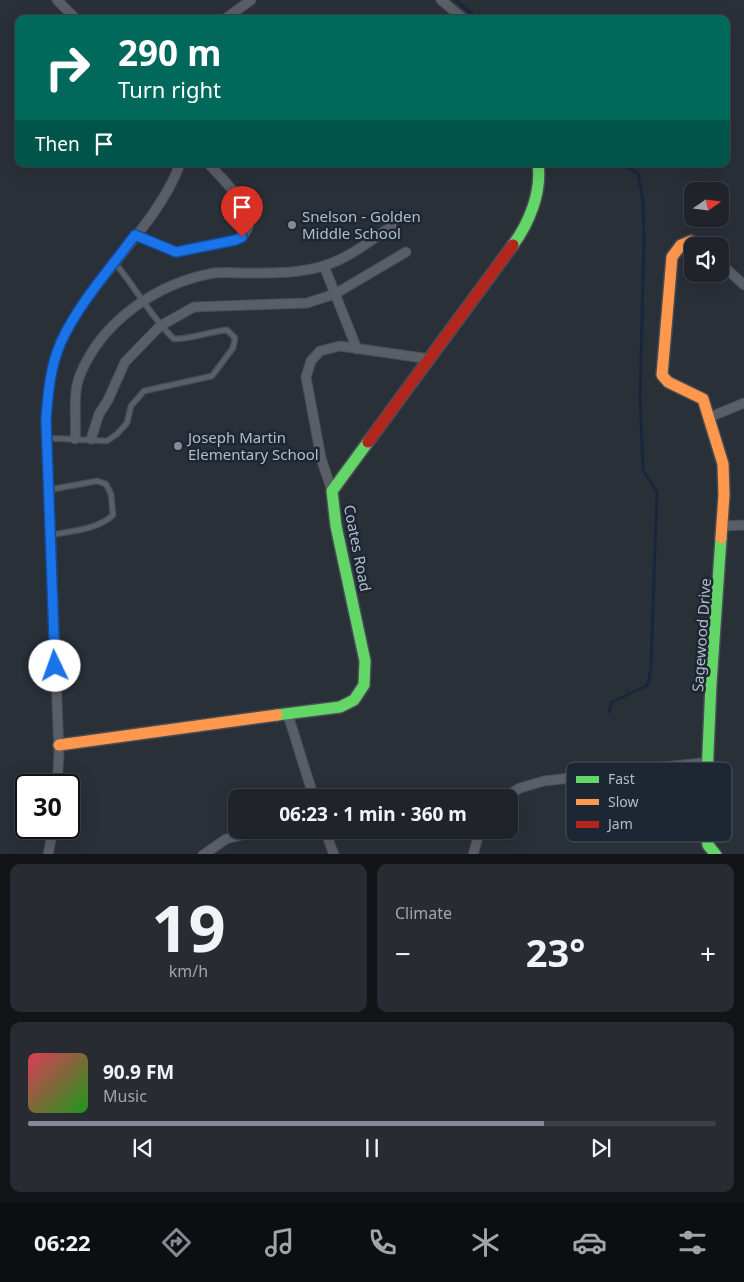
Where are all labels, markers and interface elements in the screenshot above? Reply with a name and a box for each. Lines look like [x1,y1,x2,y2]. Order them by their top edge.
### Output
text: 290 m [118,29,221,76]
icon: right [35,35,100,100]
text: Turn right [118,74,221,104]
icon: arrive [90,130,118,158]
text: Then [35,131,80,157]
north arrow [684,182,729,228]
map controls [684,182,729,282]
pin [221,186,263,237]
icon: arrive [228,193,256,221]
place label: Snelson - Golden Middle School [302,206,421,243]
marker: Snelson - Golden Middle School [286,219,298,231]
button: sound [684,237,729,282]
place label: Joseph Martin Elementary School [186,427,319,464]
marker: Joseph Martin Elementary School [172,440,184,452]
street label: Coates Road [340,503,376,593]
street label: Sagewood Drive [687,577,715,693]
position arrow [28,639,80,691]
legend [566,762,732,842]
text: Fast [608,769,635,788]
speed limit sign: 30 [15,774,80,839]
text: Slow [608,792,639,811]
text: 06:23 · 1 min · 360 m [279,801,467,827]
text: Jam [606,814,633,833]
text: 19 [151,883,226,971]
text: Climate [395,902,452,924]
text: 23° [526,926,585,978]
text: − [395,934,411,972]
text: + [700,934,716,972]
text: km/h [169,960,208,982]
text: 90.9 FM [103,1059,174,1085]
text: Music [103,1085,147,1107]
icon: previous [129,1134,157,1162]
icon: pause [358,1134,386,1162]
icon: next [587,1134,615,1162]
icon: directions [159,1225,194,1260]
icon: music [262,1225,297,1260]
icon: phone [365,1225,400,1260]
icon: climate [468,1225,503,1260]
icon: car [572,1225,607,1260]
icon: filters [675,1225,710,1260]
text: 06:22 [34,1227,91,1257]

